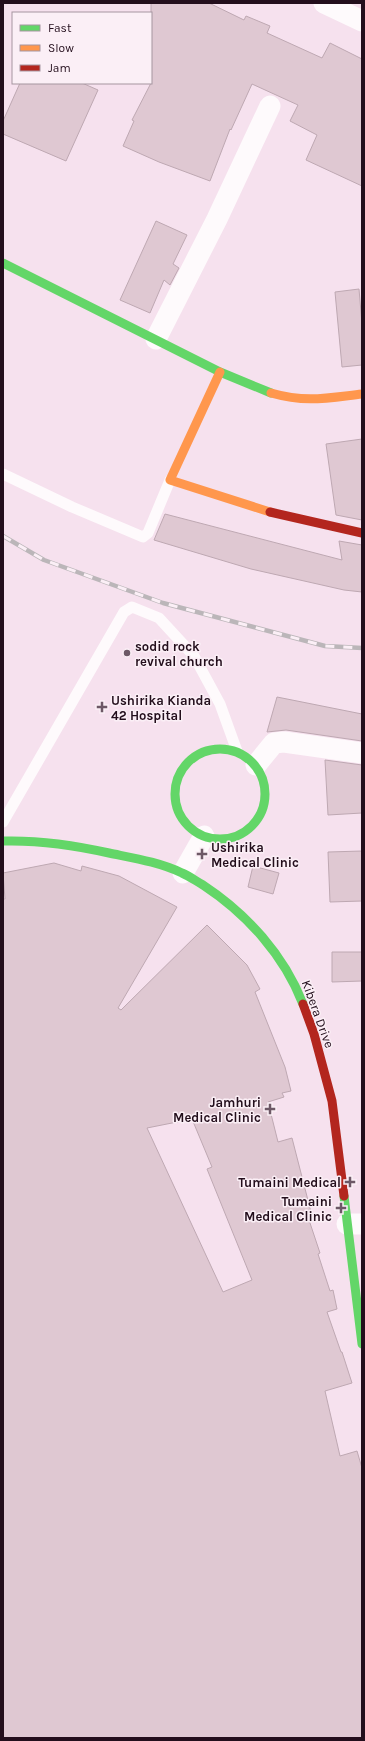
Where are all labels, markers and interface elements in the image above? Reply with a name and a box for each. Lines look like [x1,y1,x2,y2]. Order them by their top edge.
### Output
legend [12,12,152,84]
text: Fast [48,21,72,35]
text: Slow [48,41,74,55]
text: Jam [48,61,71,75]
place label: sodid rock revival church [135,639,223,669]
marker: sodid rock revival church [122,648,132,658]
place label: Ushirika Kianda 42 Hospital [111,693,211,723]
marker: Ushirika Kianda 42 Hospital [96,701,108,713]
place label: Ushirika Medical Clinic [211,840,299,870]
marker: Ushirika Medical Clinic [196,848,208,860]
street label: Kibera Drive [299,978,337,1050]
place label: Jamhuri Medical Clinic [173,1095,261,1125]
marker: Jamhuri Medical Clinic [264,1103,276,1115]
place label: Tumaini Medical [238,1175,341,1190]
marker: Tumaini Medical [344,1176,356,1188]
place label: Tumaini Medical Clinic [244,1194,332,1224]
marker: Tumaini Medical Clinic [335,1202,347,1214]

